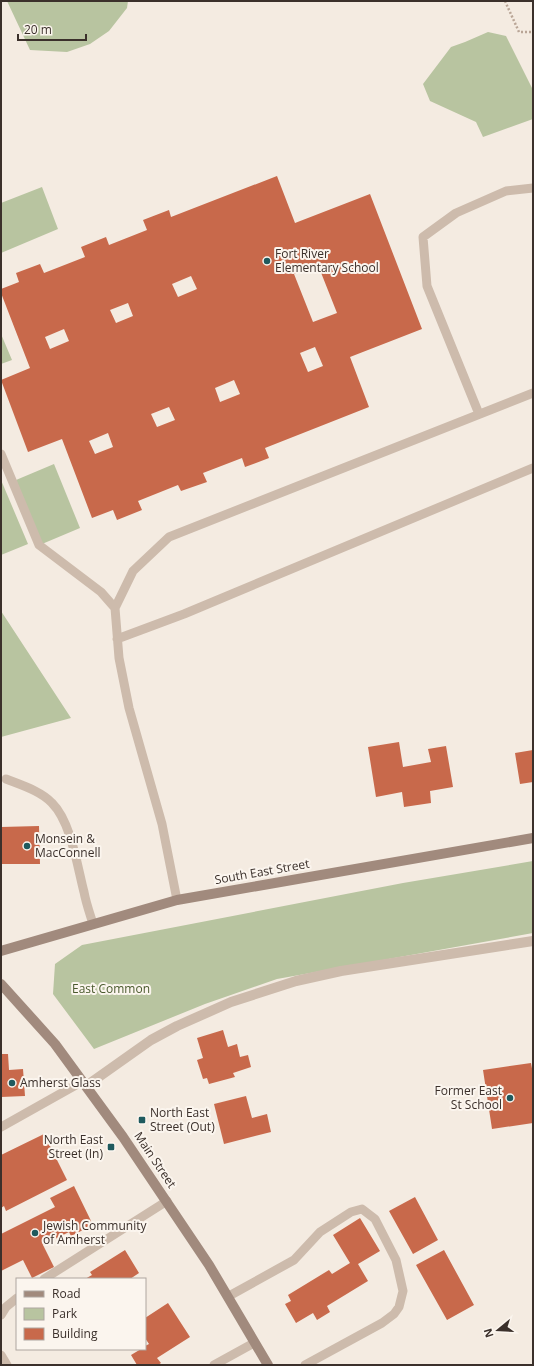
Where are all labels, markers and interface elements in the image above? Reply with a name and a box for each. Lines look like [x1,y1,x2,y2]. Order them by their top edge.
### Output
scale bar [18,16,86,42]
text: 20 m [24,21,52,38]
place label: Fort River Elementary School [275,245,379,276]
marker: Fort River Elementary School [262,256,272,266]
place label: Monsein & MacConnell [35,830,101,861]
marker: Monsein & MacConnell [22,841,32,851]
street label: South East Street [213,855,311,888]
park label: East Common [72,980,150,997]
place label: Amherst Glass [20,1074,101,1091]
marker: Amherst Glass [7,1078,17,1088]
place label: Former East St School [434,1082,502,1113]
marker: Former East St School [505,1093,515,1103]
place label: North East Street (Out) [150,1104,215,1135]
marker: North East Street (Out) [137,1115,147,1125]
street label: Main Street [130,1128,180,1191]
place label: North East Street (In) [44,1131,103,1162]
marker: North East Street (In) [106,1142,116,1152]
place label: Jewish Community of Amherst [42,1217,148,1248]
marker: Jewish Community of Amherst [30,1228,40,1238]
legend [16,1278,146,1350]
text: Road [52,1285,81,1302]
text: Park [52,1305,78,1322]
north arrow [478,1310,518,1350]
text: Building [52,1325,98,1342]
text: N [479,1327,497,1340]

